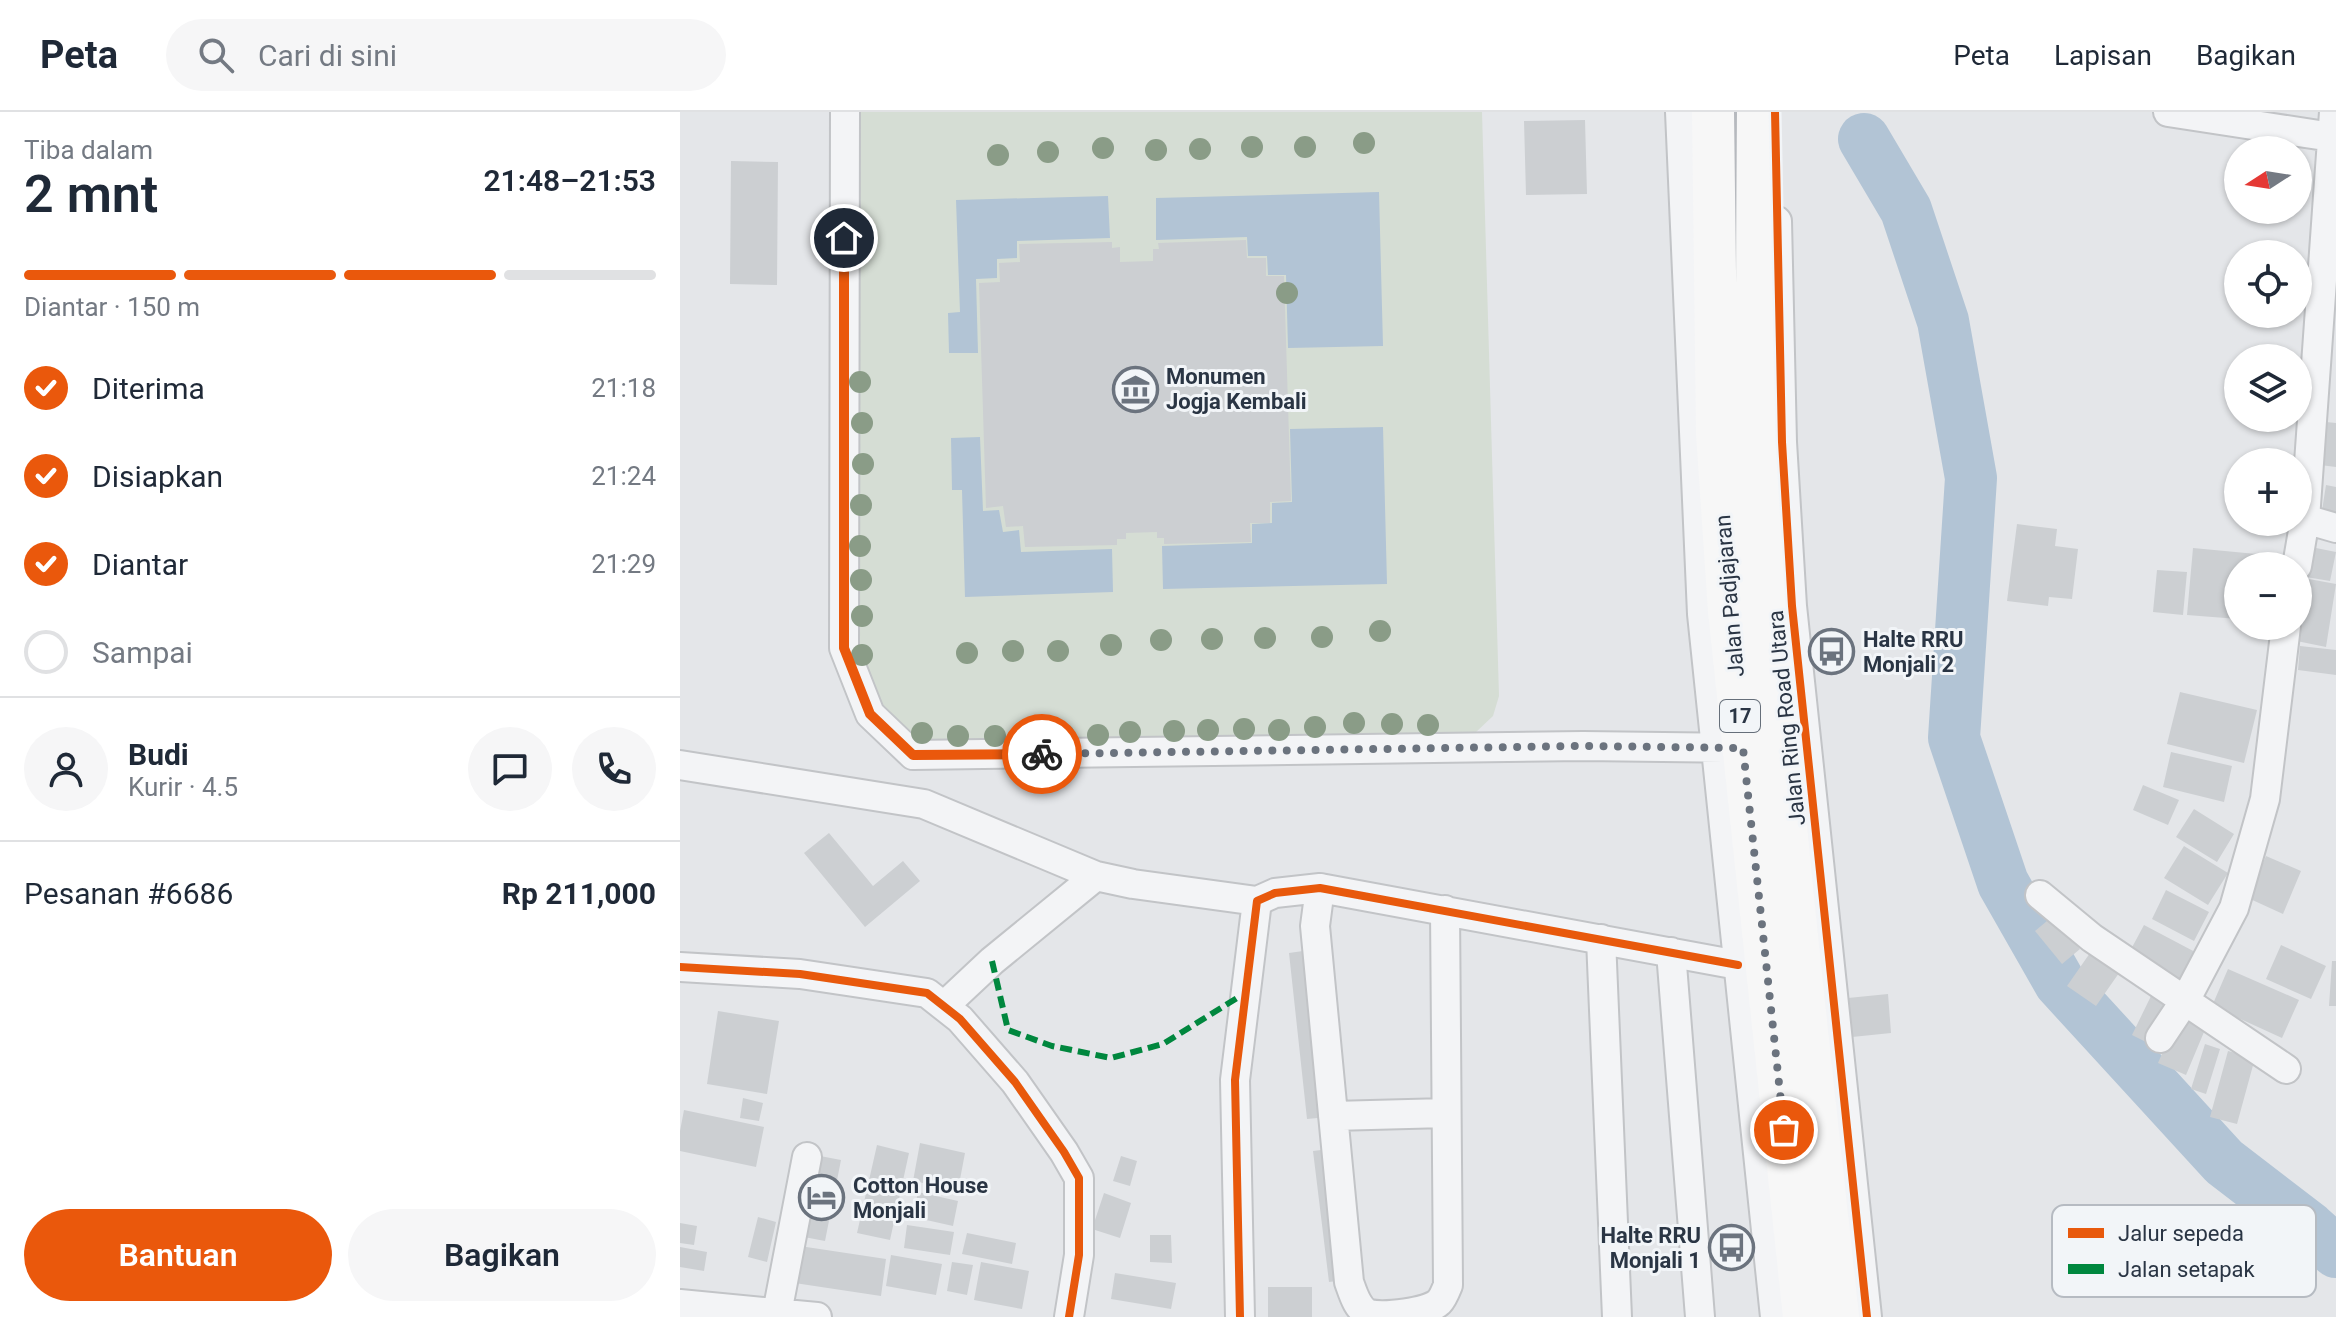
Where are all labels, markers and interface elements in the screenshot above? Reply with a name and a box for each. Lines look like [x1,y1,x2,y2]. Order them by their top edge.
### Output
search box [166,19,726,91]
text: Peta [40,33,118,77]
icon: search [194,33,238,77]
text: Cari di sini [258,38,397,73]
text: Peta [1953,39,2010,72]
text: Lapisan [2054,39,2152,72]
text: Bagikan [2196,39,2296,72]
text: Tiba dalam [24,135,153,165]
north arrow [2224,136,2312,224]
map controls [2224,136,2312,640]
text: 21:48–21:53 [483,163,656,198]
text: 2 mnt [24,164,158,225]
pin [810,204,878,272]
icon: home [822,216,866,260]
button: locate [2224,240,2312,328]
text: Diantar · 150 m [24,292,200,322]
button: layers [2224,344,2312,432]
place label: Monumen Jogja Kembali [1166,364,1307,414]
museum icon: Monumen Jogja Kembali [1111,365,1159,413]
icon: check [24,366,68,410]
text: Diterima [92,371,205,406]
text: 21:18 [591,373,656,403]
button: + [2224,448,2312,536]
icon: check [24,454,68,498]
text: Disiapkan [92,459,223,494]
text: 21:24 [591,461,656,491]
street label: Jalan Padjajaran [1710,514,1749,678]
icon: check [24,542,68,586]
text: Diantar [92,547,188,582]
text: 21:29 [591,549,656,579]
button: − [2224,552,2312,640]
street label: Jalan Ring Road Utara [1763,609,1810,827]
place label: Halte RRU Monjali 2 [1863,627,1964,677]
bus stop icon: Halte RRU Monjali 2 [1808,628,1856,676]
text: Sampai [92,635,193,670]
road number: 17 [1720,700,1760,732]
courier [1002,714,1082,794]
button: person [24,727,108,811]
button: chat [468,727,552,811]
button: phone [572,727,656,811]
icon: bike [1020,732,1064,776]
text: Budi [128,737,189,772]
text: Kurir · 4.5 [128,772,238,802]
text: Pesanan #6686 [24,876,233,911]
text: Rp 211,000 [502,876,656,911]
pin [1750,1096,1818,1164]
icon: bag [1762,1108,1806,1152]
place label: Cotton House Monjali [853,1173,988,1223]
hotel icon: Cotton House Monjali [798,1174,846,1222]
legend [2052,1205,2316,1297]
button: Bantuan [24,1209,332,1301]
button: Bagikan [348,1209,656,1301]
text: Jalur sepeda [2118,1221,2244,1246]
place label: Halte RRU Monjali 1 [1600,1223,1701,1273]
bus stop icon: Halte RRU Monjali 1 [1708,1224,1756,1272]
text: Jalan setapak [2118,1257,2256,1282]

